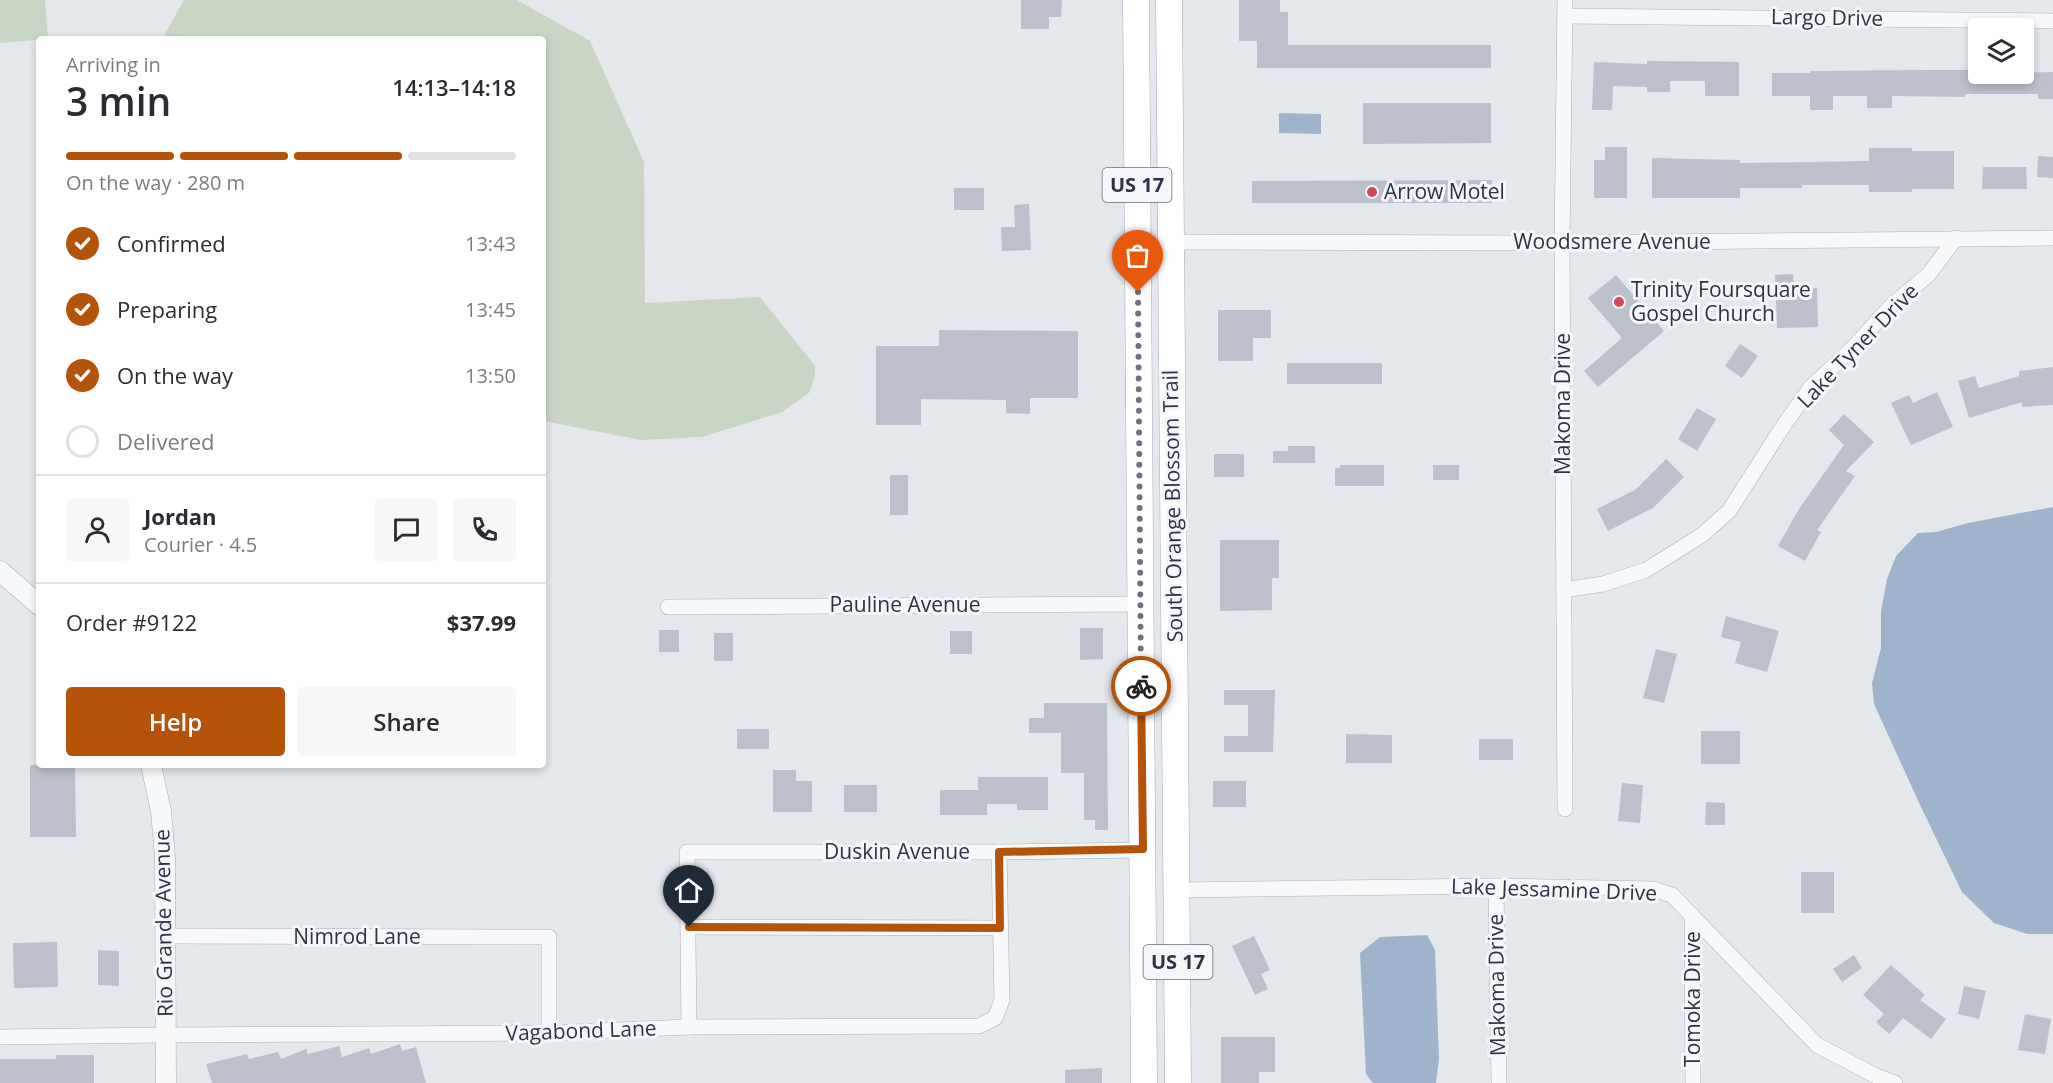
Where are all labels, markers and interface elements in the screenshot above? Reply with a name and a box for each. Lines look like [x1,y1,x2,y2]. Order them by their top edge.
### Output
street label: Largo Drive [1771,2,1883,32]
map controls [1968,18,2034,84]
button: layers [1968,18,2034,84]
text: Arriving in [66,51,161,78]
text: 14:13–14:18 [392,72,516,102]
text: 3 min [66,74,171,127]
road number: US 17 [1102,168,1172,202]
text: On the way · 280 m [66,169,245,196]
place label: Arrow Motel [1384,177,1505,205]
marker: Arrow Motel [1365,185,1379,199]
icon: check [66,227,99,260]
street label: Woodsmere Avenue [1513,227,1711,255]
text: Confirmed [117,228,226,258]
text: 13:43 [465,230,516,257]
pin [1112,230,1163,292]
icon: bag [1121,239,1154,272]
place label: Trinity Foursquare Gospel Church [1631,275,1811,327]
street label: Lake Tyner Drive [1791,277,1924,414]
icon: check [66,293,99,326]
text: Preparing [117,294,217,324]
marker: Trinity Foursquare Gospel Church [1612,295,1626,309]
text: 13:45 [465,296,516,323]
street label: Makoma Drive [1548,333,1576,475]
icon: check [66,359,99,392]
text: On the way [117,360,233,390]
text: 13:50 [465,362,516,389]
street label: South Orange Blossom Trail [1156,370,1188,642]
text: Delivered [117,426,215,456]
button: person [66,498,129,561]
button: chat [375,498,438,561]
button: phone [453,498,516,561]
text: Jordan [144,501,217,531]
text: Courier · 4.5 [144,531,257,558]
street label: Pauline Avenue [829,590,981,618]
text: Order #9122 [66,607,197,637]
text: $37.99 [447,607,516,637]
courier [1111,656,1171,716]
icon: bike [1125,670,1158,703]
button: Help [66,687,285,756]
button: Share [297,687,516,756]
street label: Rio Grande Avenue [147,829,179,1017]
street label: Duskin Avenue [824,837,970,865]
pin [663,865,714,927]
street label: Lake Jessamine Drive [1450,871,1658,907]
icon: home [672,874,705,907]
street label: Makoma Drive [1481,914,1511,1056]
street label: Nimrod Lane [293,922,421,950]
street label: Tomoka Drive [1678,931,1706,1067]
road number: US 17 [1144,945,1212,979]
street label: Vagabond Lane [505,1013,657,1047]

